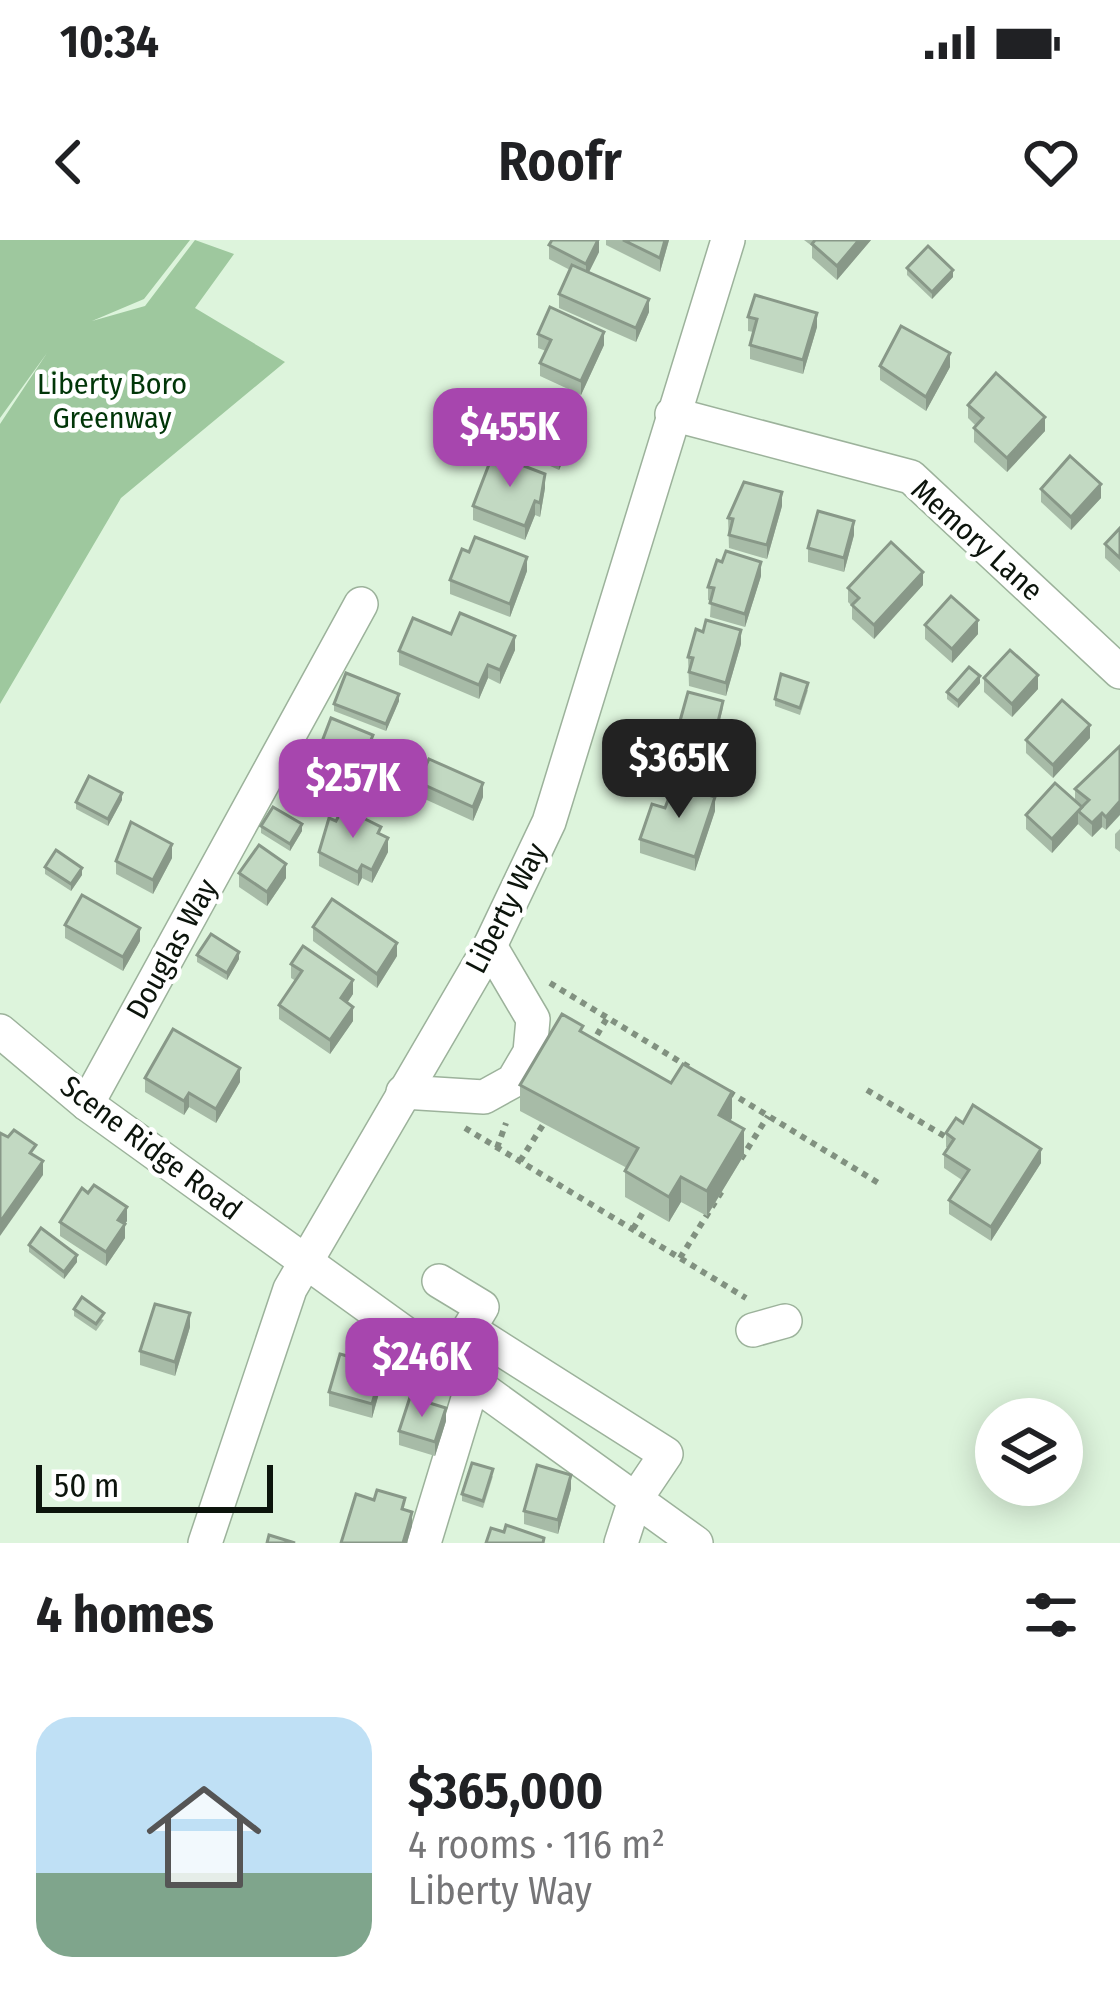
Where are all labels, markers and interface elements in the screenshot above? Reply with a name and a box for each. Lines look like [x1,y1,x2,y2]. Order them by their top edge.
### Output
text: 10:34 [60,15,159,69]
icon: back [36,129,102,195]
icon: heart [1018,129,1084,195]
text: Roofr [498,130,622,194]
park label: Liberty Boro Greenway [37,366,187,436]
pin: $455K [426,388,594,490]
text: $455K [460,404,560,450]
street label: Memory Lane [904,472,1050,608]
pin: $365K [595,719,763,821]
text: $365K [629,735,729,781]
pin: $257K [269,739,437,841]
text: $257K [306,755,400,801]
street label: Liberty Way [458,836,554,979]
street label: Douglas Way [119,872,225,1025]
street label: Scene Ridge Road [53,1068,249,1228]
pin: $246K [338,1318,506,1420]
text: $246K [372,1334,472,1380]
map controls [975,1398,1083,1506]
button: layers [975,1398,1083,1506]
scale bar [36,1459,273,1512]
text: 50 m [54,1466,119,1506]
icon: filters [1018,1582,1084,1648]
text: 4 homes [36,1584,214,1646]
text: $365,000 [408,1760,603,1822]
icon: home [132,1765,276,1909]
text: 4 rooms · 116 m² [408,1822,665,1868]
text: Liberty Way [408,1868,592,1914]

